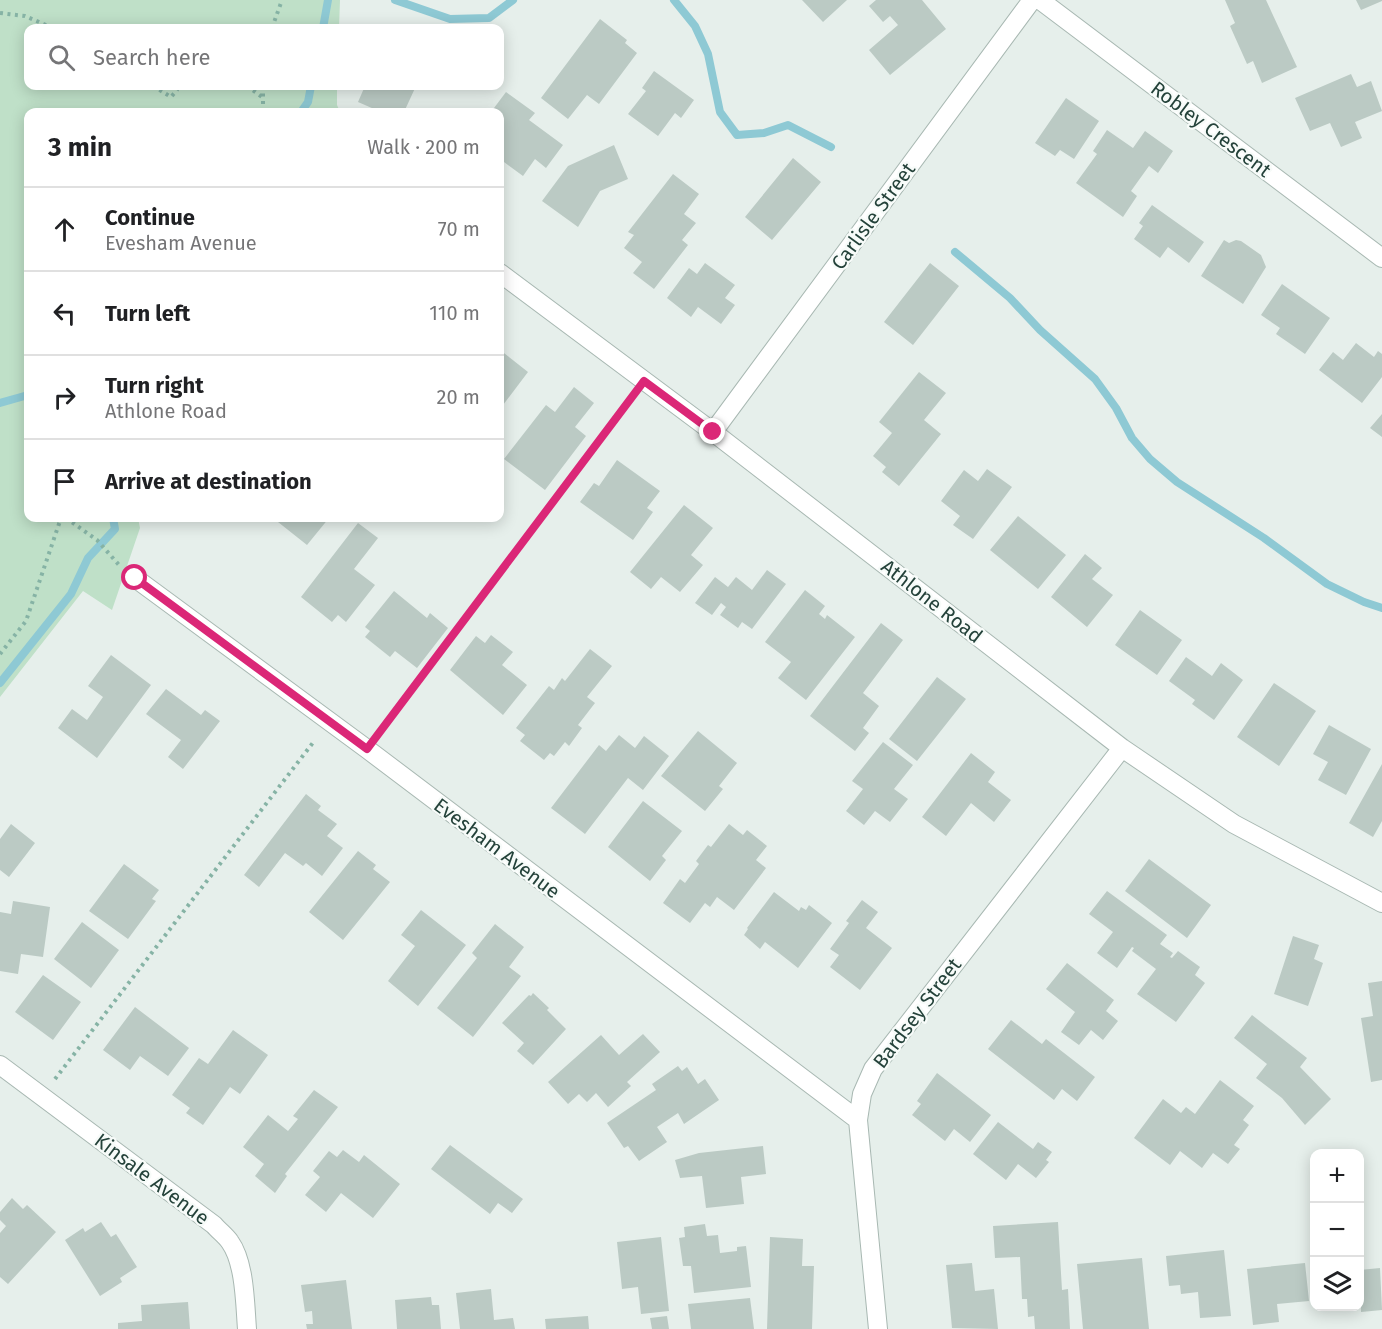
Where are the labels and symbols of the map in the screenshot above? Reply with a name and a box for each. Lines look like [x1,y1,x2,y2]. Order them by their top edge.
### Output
street label: Robley Crescent [1146,76,1276,182]
street label: Carlisle Street [826,157,920,274]
route end [699,418,725,444]
street label: Athlone Road [877,554,987,648]
route start [121,564,147,590]
street label: Evesham Avenue [429,793,565,903]
street label: Bardsey Street [868,953,967,1073]
street label: Kinsale Avenue [90,1128,214,1230]

